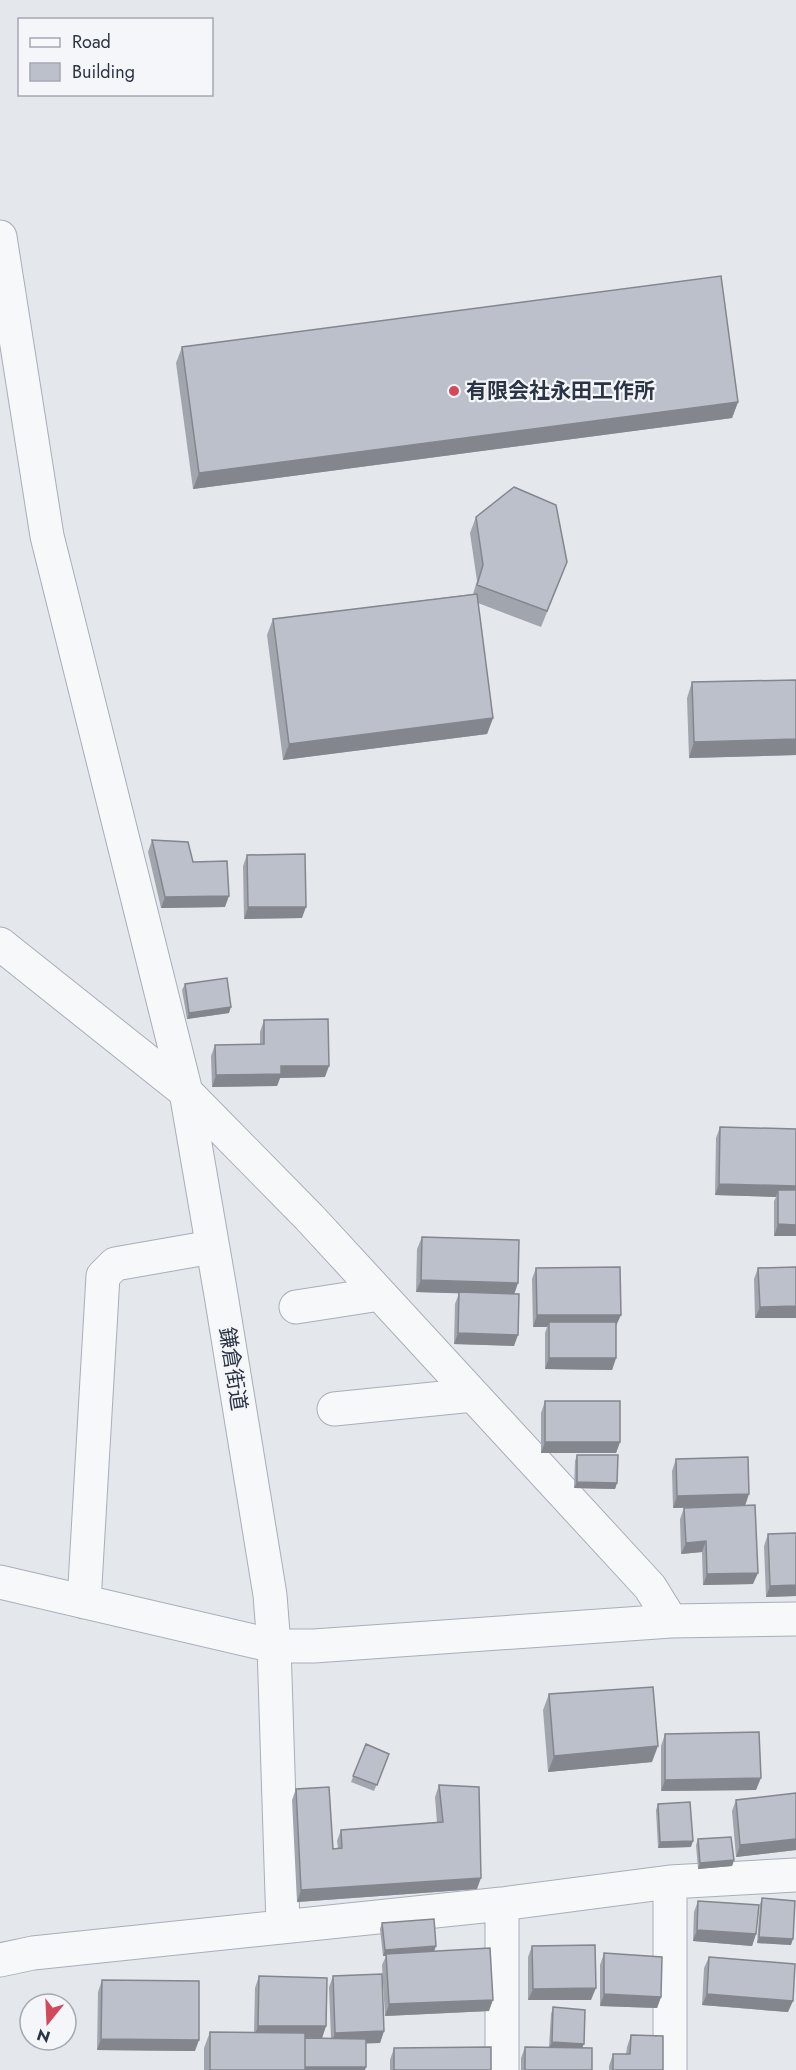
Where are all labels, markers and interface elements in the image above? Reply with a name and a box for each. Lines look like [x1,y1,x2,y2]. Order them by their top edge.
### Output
legend [18,18,213,96]
text: Road [72,29,111,55]
text: Building [72,59,135,85]
place label: 有限会社永田工作所 [466,376,655,406]
marker: 有限会社永田工作所 [447,384,461,398]
street label: 鎌倉街道 [212,1325,254,1413]
north arrow [18,1992,78,2052]
text: N [34,2023,53,2049]

